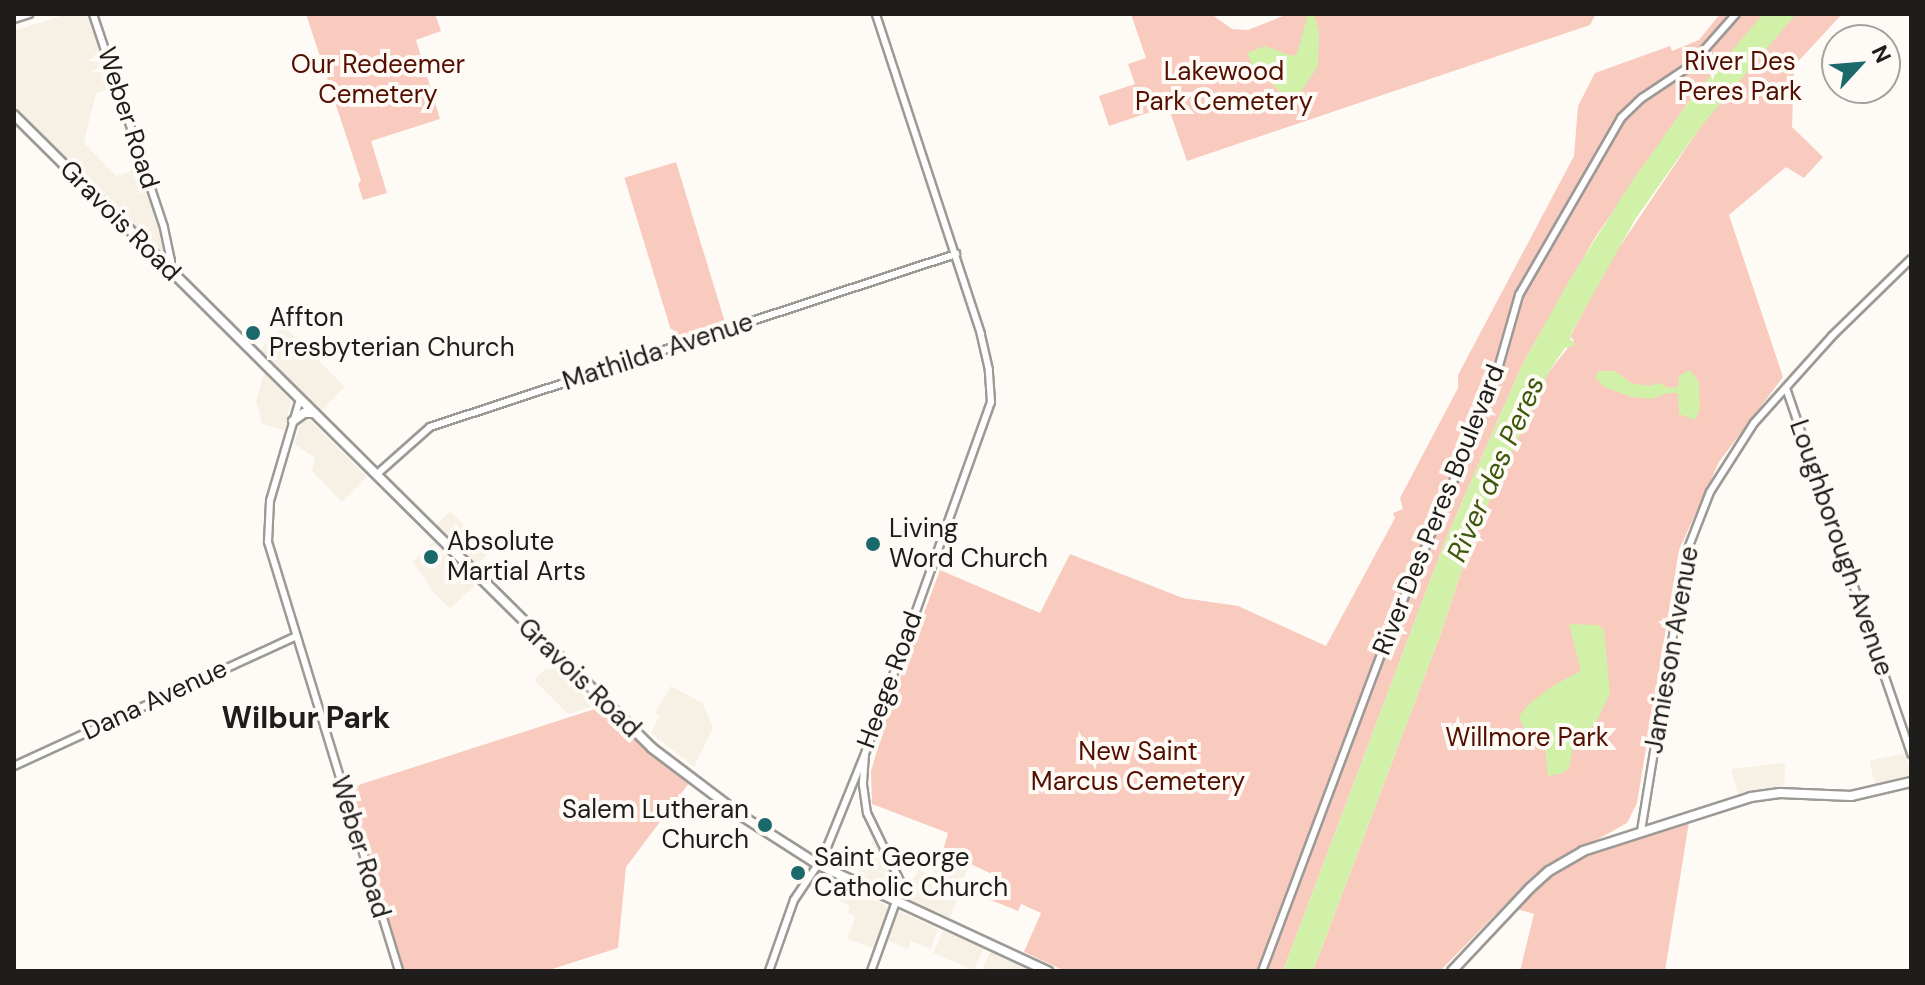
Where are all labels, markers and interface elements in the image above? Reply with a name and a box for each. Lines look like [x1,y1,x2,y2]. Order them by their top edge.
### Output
north arrow [1821,24,1901,104]
text: N [1865,41,1898,68]
street label: Weber Road [90,43,166,193]
park label: River Des Peres Park [1678,46,1802,108]
park label: Our Redeemer Cemetery [291,49,465,110]
park label: Lakewood Park Cemetery [1135,56,1313,118]
street label: Gravois Road [53,154,187,288]
place label: Affton Presbyterian Church [269,302,515,364]
street label: Mathilda Avenue [559,306,757,398]
marker: Affton Presbyterian Church [244,324,262,342]
street label: River Des Peres Boulevard [1366,360,1512,660]
water label: River des Peres [1440,371,1552,567]
street label: Loughborough Avenue [1782,416,1900,680]
place label: Living Word Church [889,513,1048,574]
place label: Absolute Martial Arts [447,526,586,588]
marker: Living Word Church [864,535,882,553]
street label: Jamieson Avenue [1638,544,1706,756]
marker: Absolute Martial Arts [422,548,440,566]
street label: Heege Road [851,607,929,753]
street label: Gravois Road [511,612,647,744]
street label: Dana Avenue [78,653,232,747]
district label: Wilbur Park [222,700,390,736]
park label: Willmore Park [1445,722,1609,754]
park label: New Saint Marcus Cemetery [1031,736,1245,798]
street label: Weber Road [324,772,396,922]
place label: Salem Lutheran Church [562,794,749,856]
marker: Salem Lutheran Church [756,816,774,834]
place label: Saint George Catholic Church [814,842,1008,904]
marker: Saint George Catholic Church [789,864,807,882]

